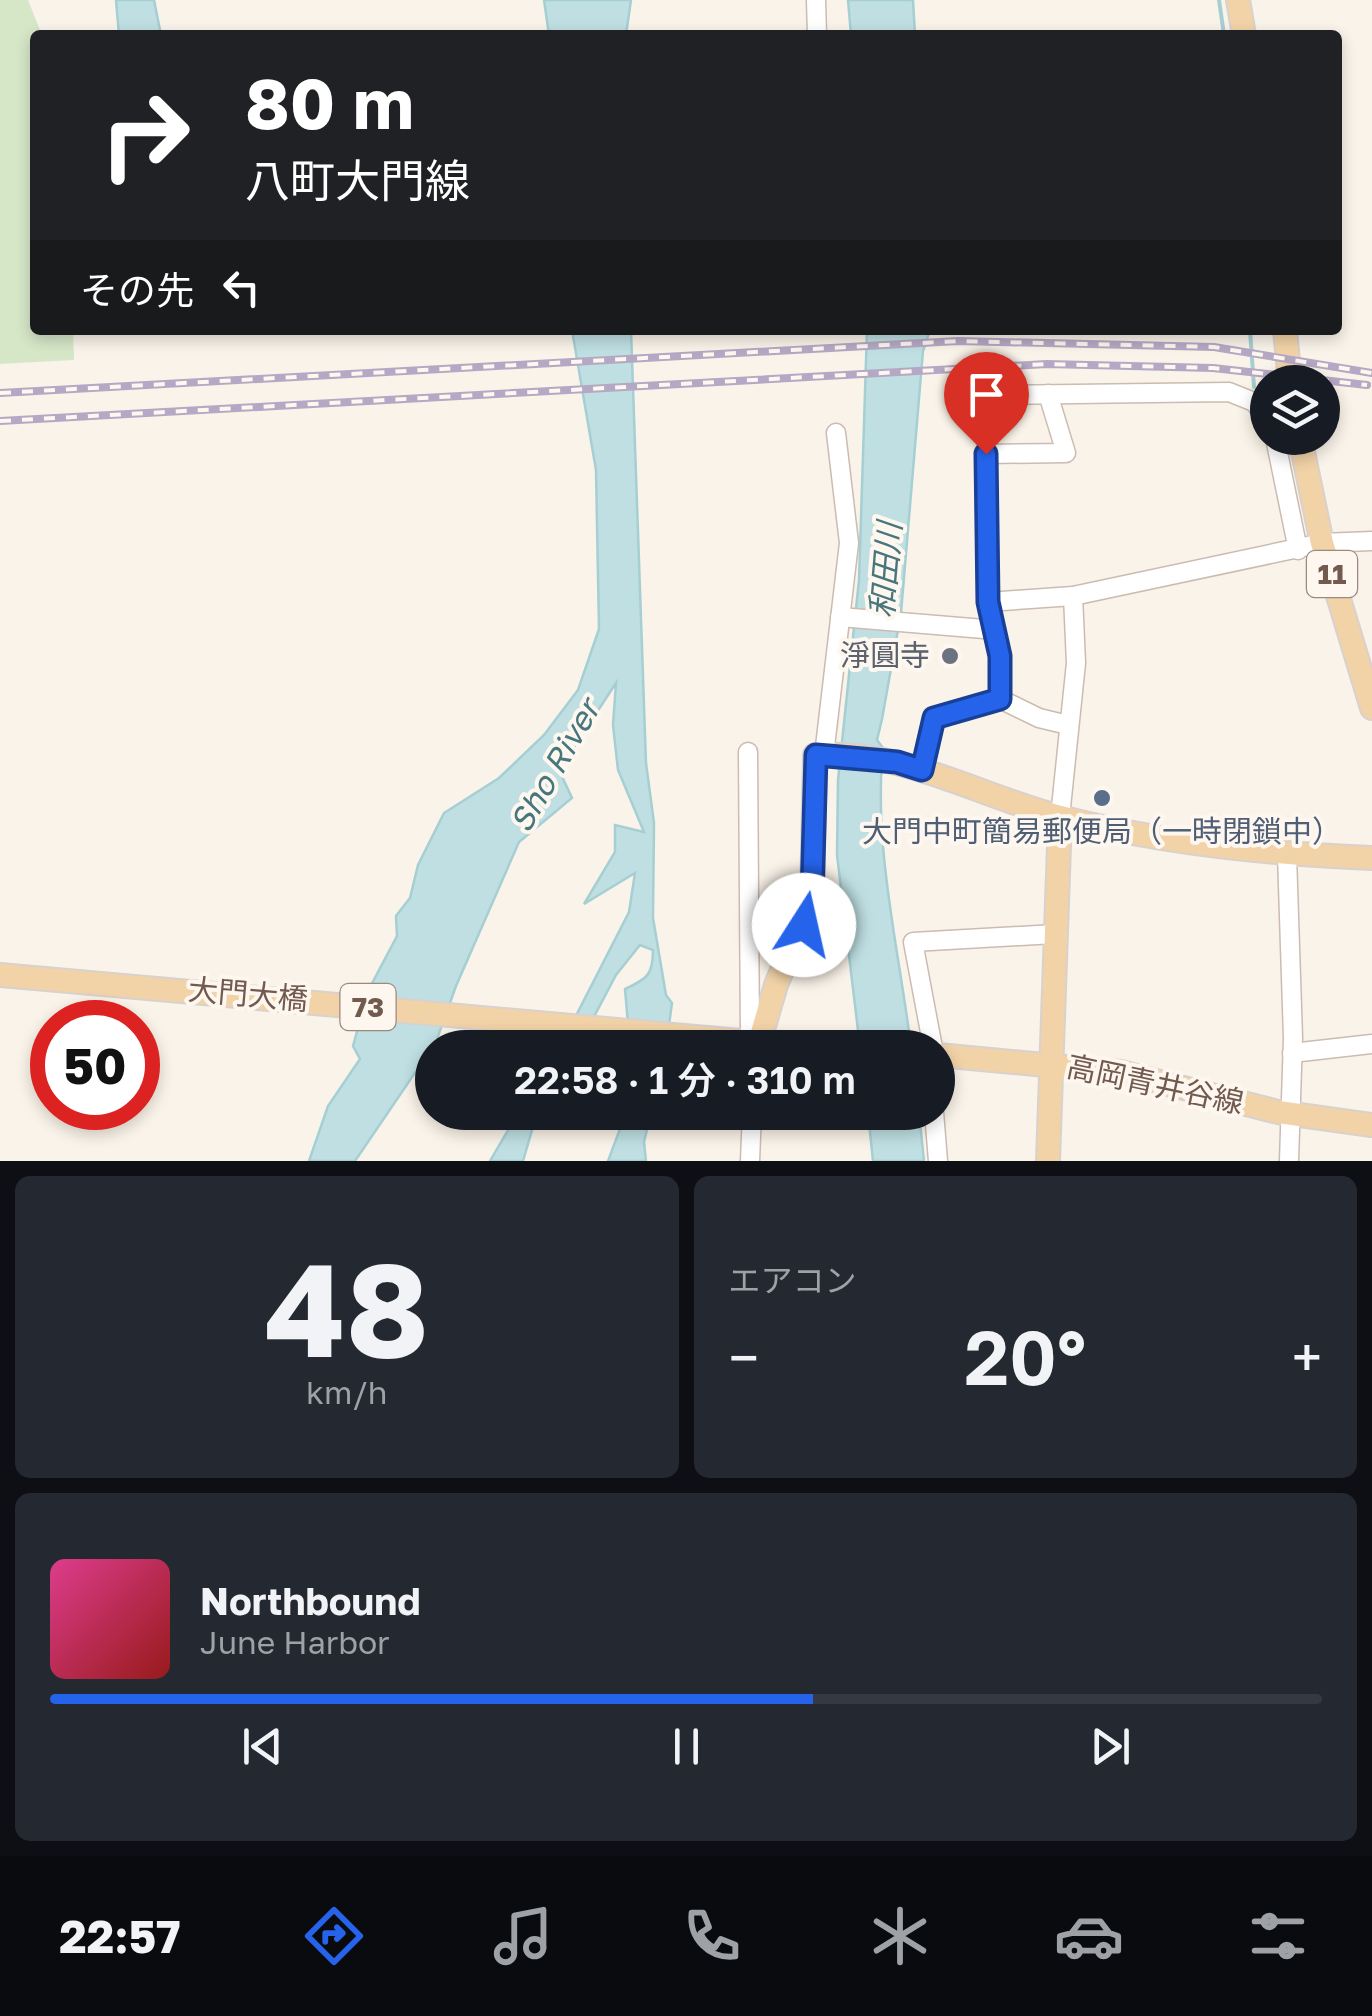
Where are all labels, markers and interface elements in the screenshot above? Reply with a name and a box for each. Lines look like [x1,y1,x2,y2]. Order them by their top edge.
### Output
text: 80 m [245,60,414,144]
icon: right [80,70,210,200]
text: 八町大門線 [245,153,470,207]
icon: left [214,260,269,315]
text: その先 [80,267,194,312]
pin [944,352,1029,455]
map controls [1250,365,1340,455]
button: layers [1250,365,1340,455]
icon: arrive [959,367,1014,422]
water label: 和田川 [862,517,908,619]
road number: 11 [1307,551,1357,597]
place label: 淨圓寺 [840,637,930,673]
marker: 淨圓寺 [939,645,961,667]
water label: Sho River [501,689,609,838]
marker: 大門中町簡易郵便局（一時閉鎖中） [1091,787,1113,809]
place label: 大門中町簡易郵便局（一時閉鎖中） [862,813,1342,849]
position arrow [752,873,856,977]
street label: 大門大橋 [187,971,309,1017]
road number: 73 [340,984,396,1030]
speed limit sign: 50 [30,1000,160,1130]
street label: 高岡青井谷線 [1063,1048,1247,1120]
text: 22:58 · 1 分 · 310 m [514,1057,856,1102]
text: 48 [265,1230,429,1386]
text: エアコン [729,1261,857,1299]
text: 20° [964,1311,1086,1402]
text: − [729,1324,759,1390]
text: + [1292,1324,1322,1390]
text: km/h [306,1373,387,1411]
text: Northbound [200,1578,421,1623]
text: June Harbor [200,1623,390,1661]
icon: previous [235,1719,290,1774]
icon: pause [659,1719,714,1774]
icon: next [1083,1719,1138,1774]
icon: directions [299,1901,369,1971]
icon: music [488,1901,558,1971]
icon: phone [677,1901,747,1971]
icon: climate [865,1901,935,1971]
icon: car [1054,1901,1124,1971]
icon: filters [1243,1901,1313,1971]
text: 22:57 [59,1909,181,1963]

